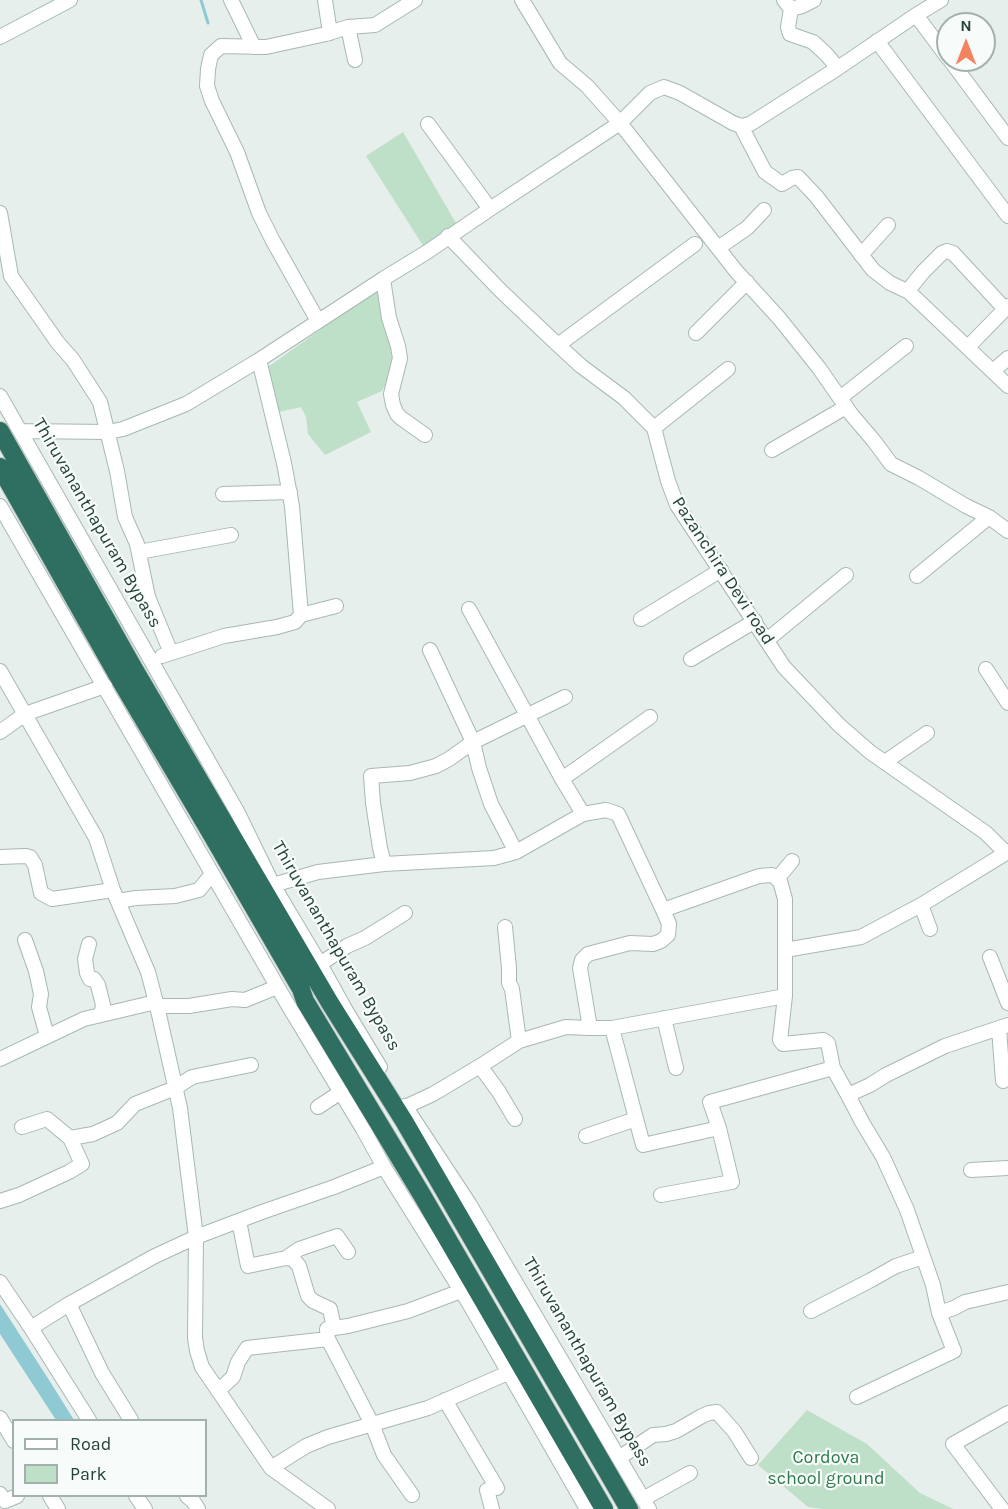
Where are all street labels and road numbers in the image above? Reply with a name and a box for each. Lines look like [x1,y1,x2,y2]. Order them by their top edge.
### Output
street label: Thiruvananthapuram Bypass [28,414,166,632]
street label: Pazanchira Devi road [667,493,779,649]
street label: Thiruvananthapuram Bypass [267,837,405,1055]
street label: Thiruvananthapuram Bypass [518,1253,656,1471]

